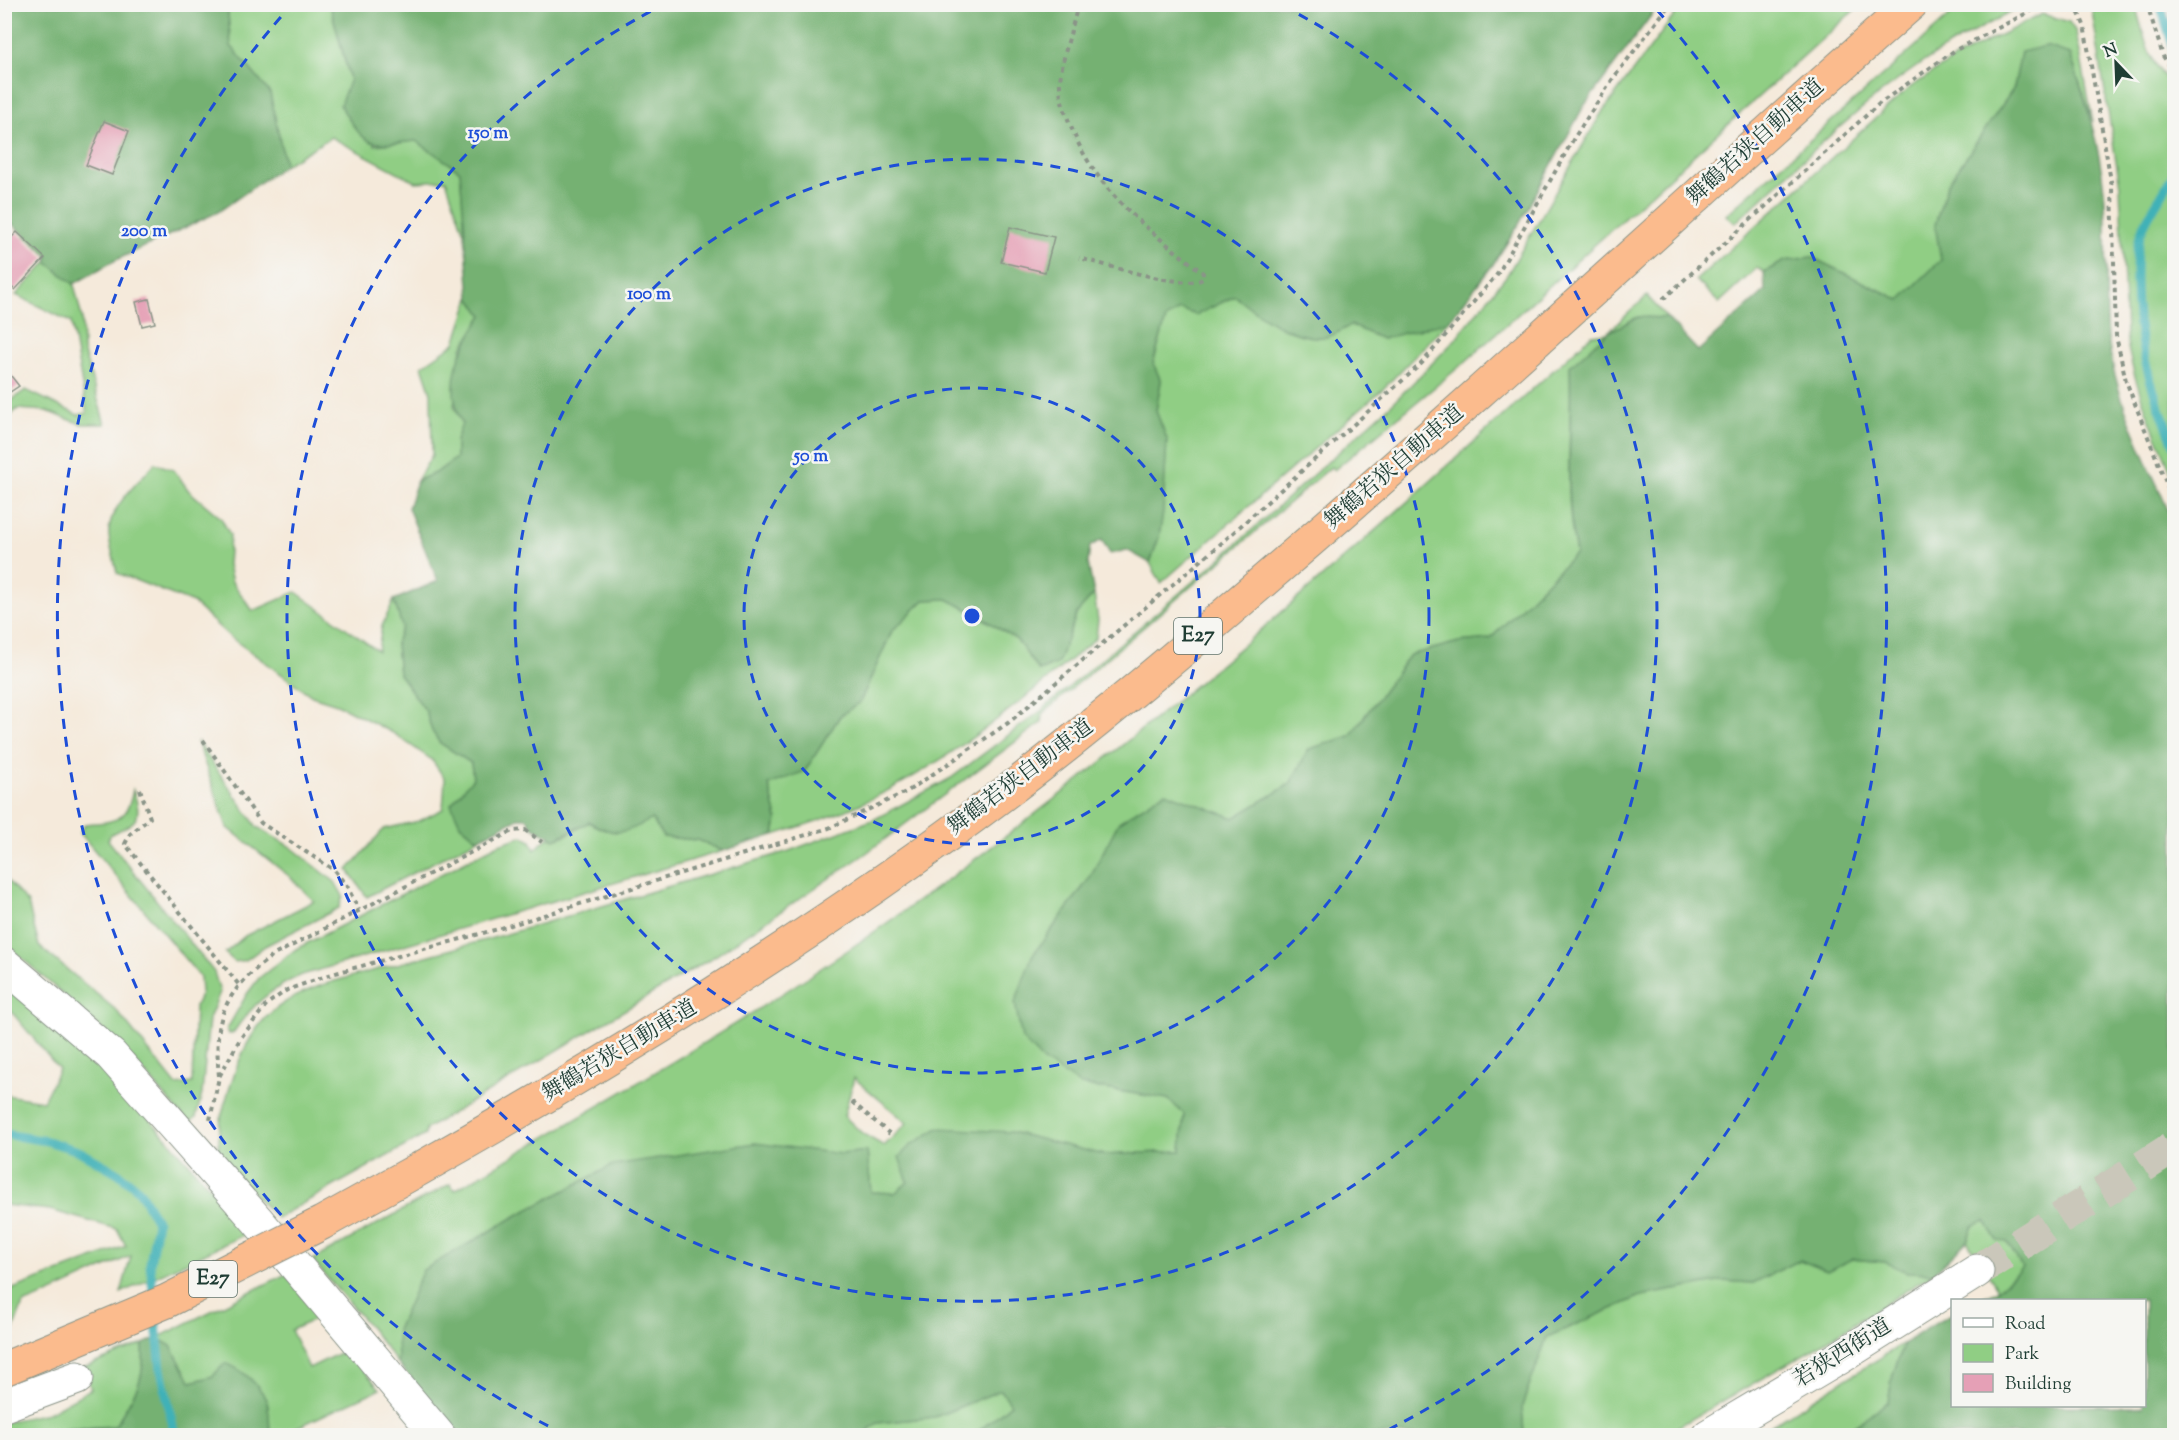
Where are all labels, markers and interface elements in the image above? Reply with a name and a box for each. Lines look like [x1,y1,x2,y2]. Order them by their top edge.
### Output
north arrow [2086,33,2146,93]
text: N [2101,38,2122,65]
street label: 舞鶴若狭自動車道 [1680,72,1832,214]
text: 150 m [468,121,508,147]
text: 200 m [121,219,167,245]
text: 100 m [627,282,671,308]
street label: 舞鶴若狭自動車道 [1318,398,1472,538]
text: 50 m [792,444,828,470]
centre of rings [962,606,982,626]
road number: E27 [1174,618,1222,654]
street label: 舞鶴若狭自動車道 [941,712,1101,844]
street label: 舞鶴若狭自動車道 [536,993,704,1111]
road number: E27 [189,1261,237,1297]
legend [1951,1299,2146,1407]
street label: 若狭西街道 [1788,1311,1898,1397]
text: Road [2005,1312,2045,1338]
text: Park [2005,1342,2040,1368]
text: Building [2005,1372,2071,1398]

